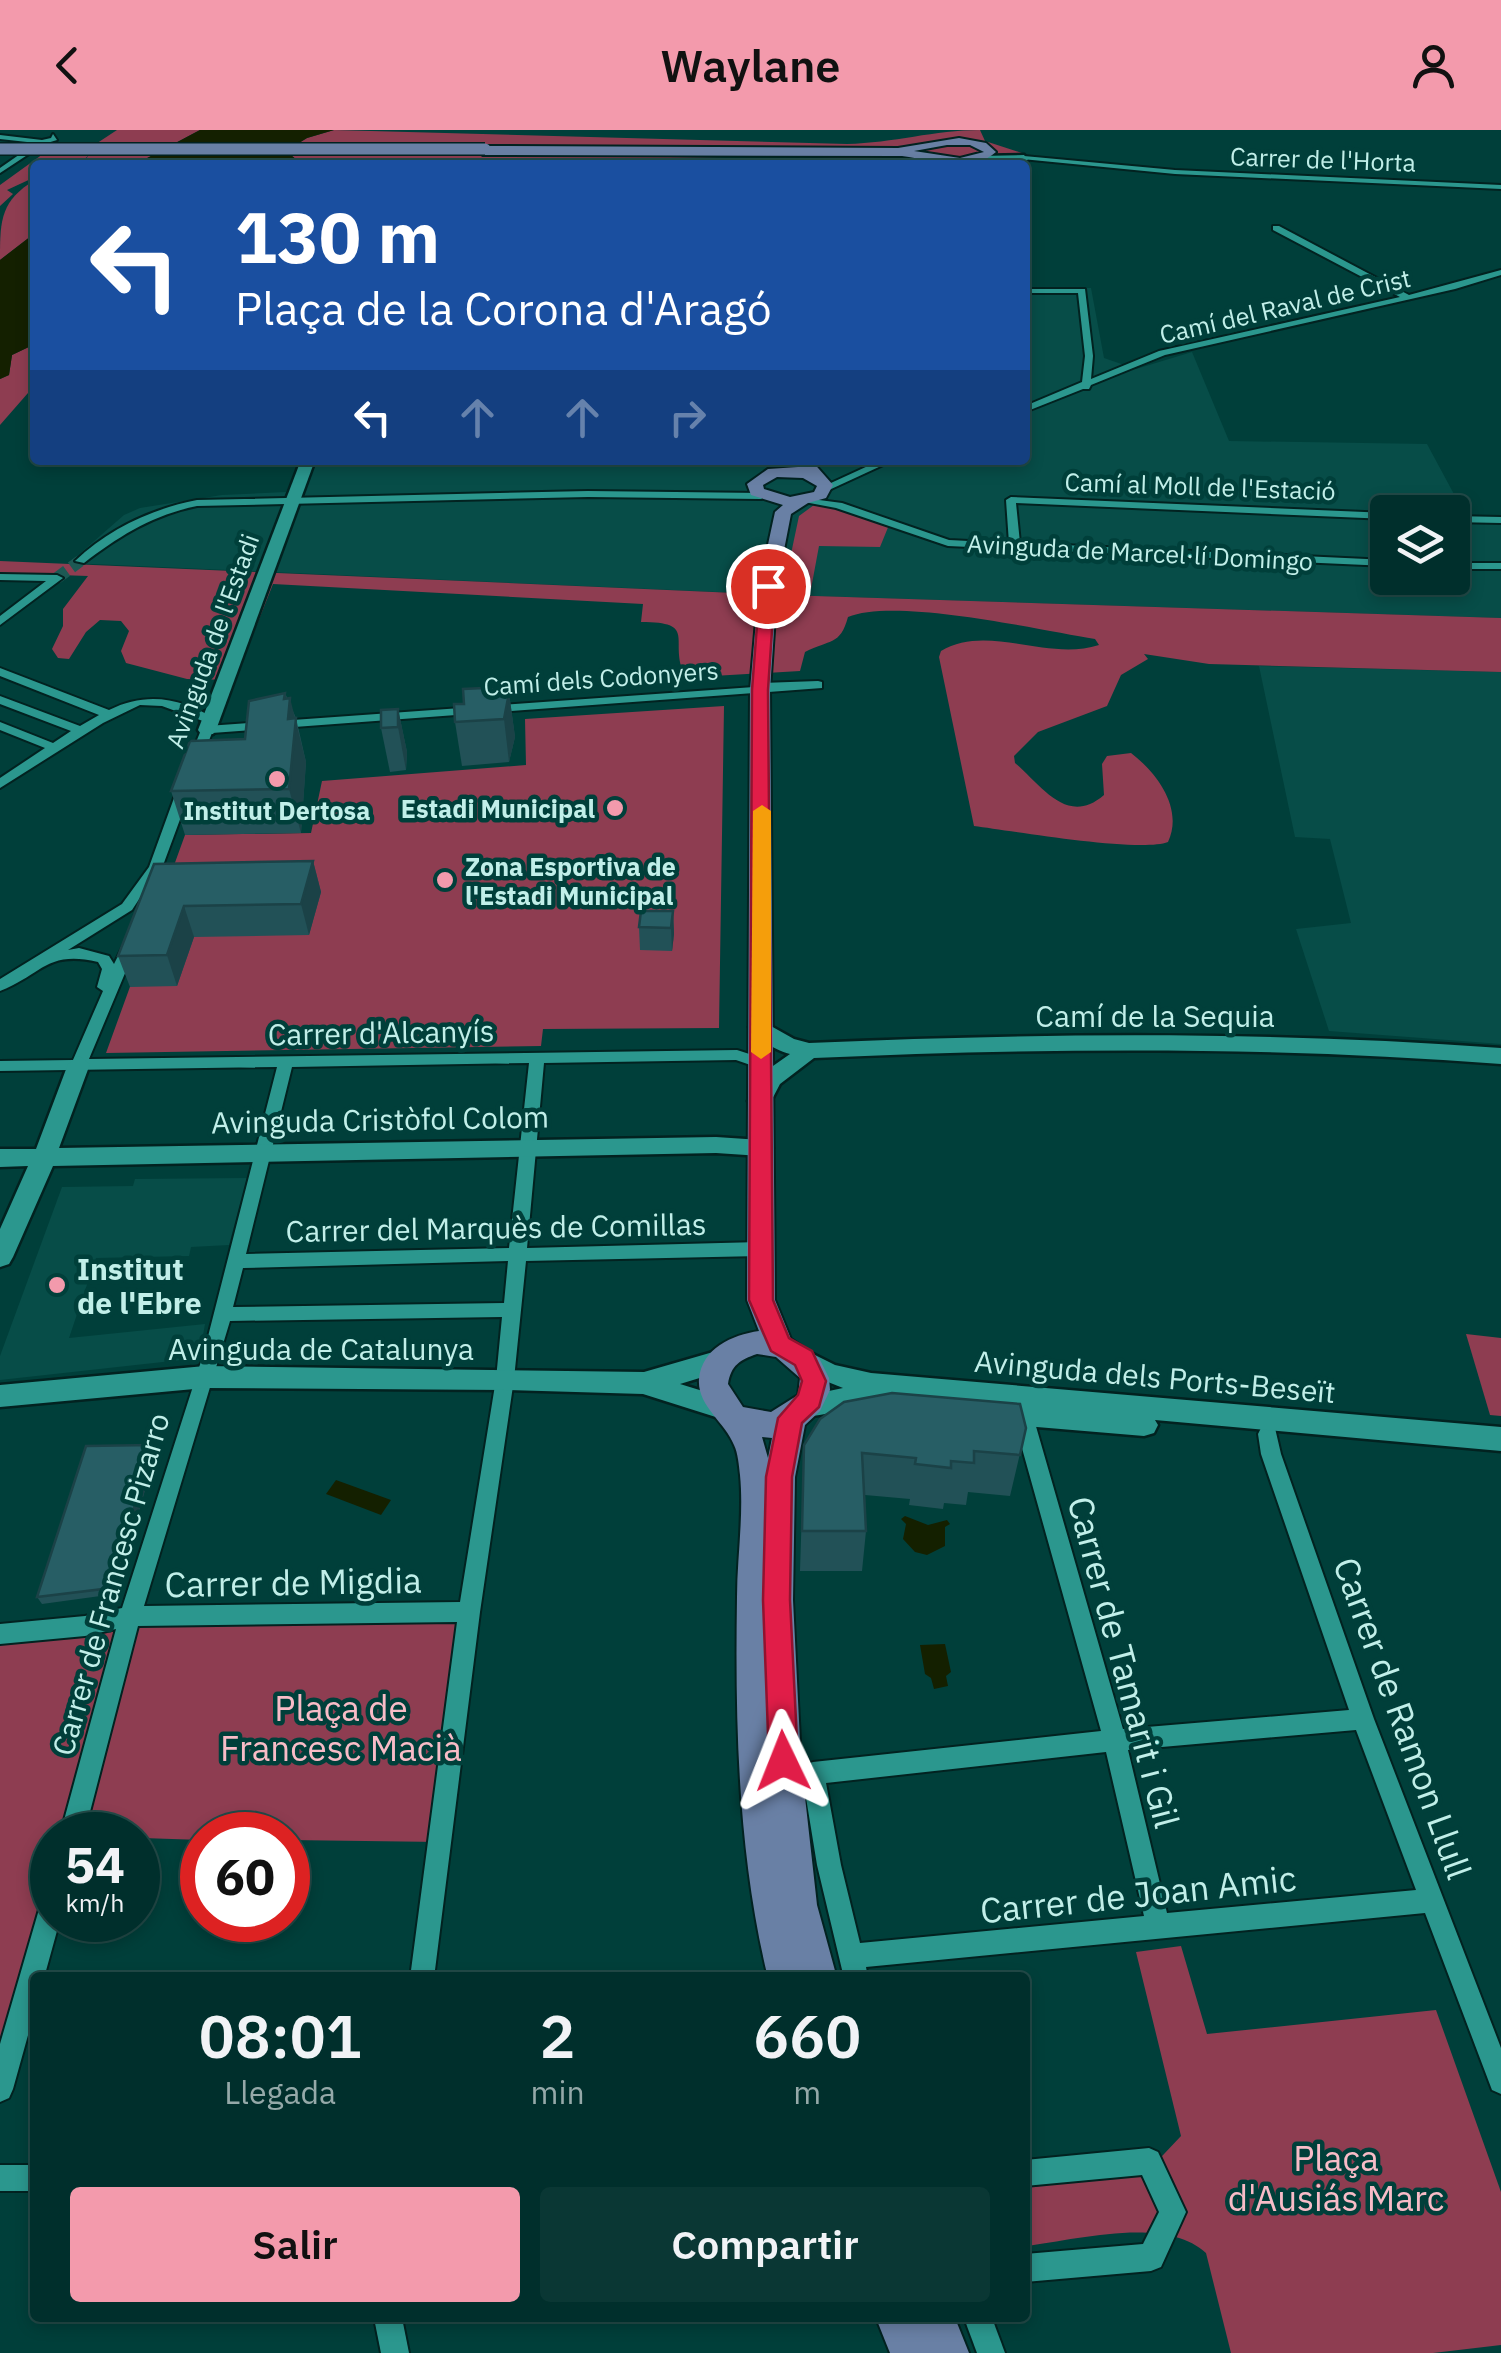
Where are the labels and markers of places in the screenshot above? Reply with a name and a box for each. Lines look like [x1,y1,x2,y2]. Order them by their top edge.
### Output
pin [726,544,811,629]
marker: Institut Dertosa [266,768,288,790]
place label: Estadi Municipal [401,792,595,825]
place label: Institut Dertosa [184,794,370,827]
marker: Estadi Municipal [604,797,626,819]
place label: Zona Esportiva de l'Estadi Municipal [465,850,676,912]
marker: Zona Esportiva de l'Estadi Municipal [434,869,456,891]
place label: Institut de l'Ebre [77,1249,202,1322]
marker: Institut de l'Ebre [46,1274,68,1296]

